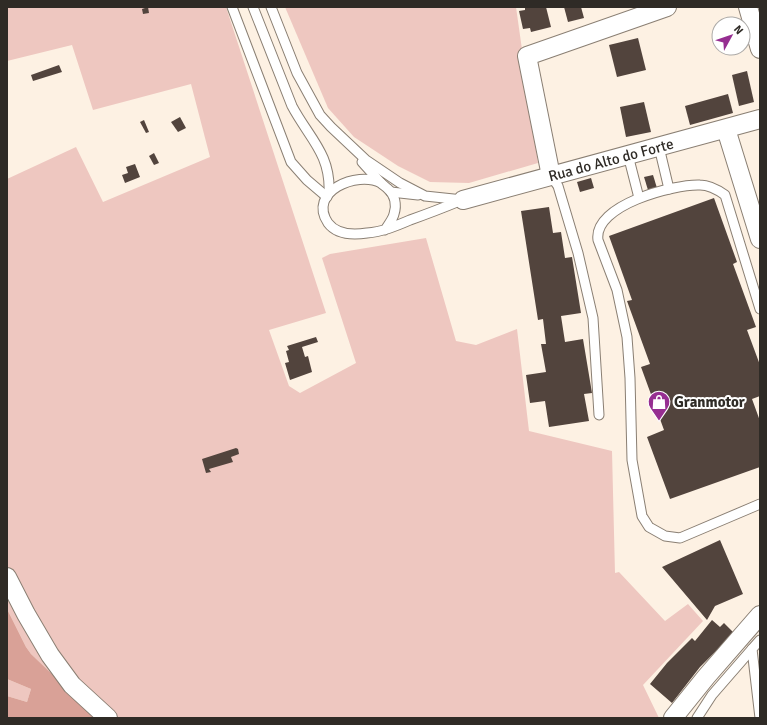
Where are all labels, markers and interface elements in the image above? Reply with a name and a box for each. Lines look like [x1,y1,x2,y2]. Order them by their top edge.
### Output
north arrow [711,16,751,56]
text: N [731,23,746,37]
street label: Rua do Alto do Forte [546,135,676,185]
shop icon: Granmotor [646,389,672,422]
place label: Granmotor [674,393,745,411]

